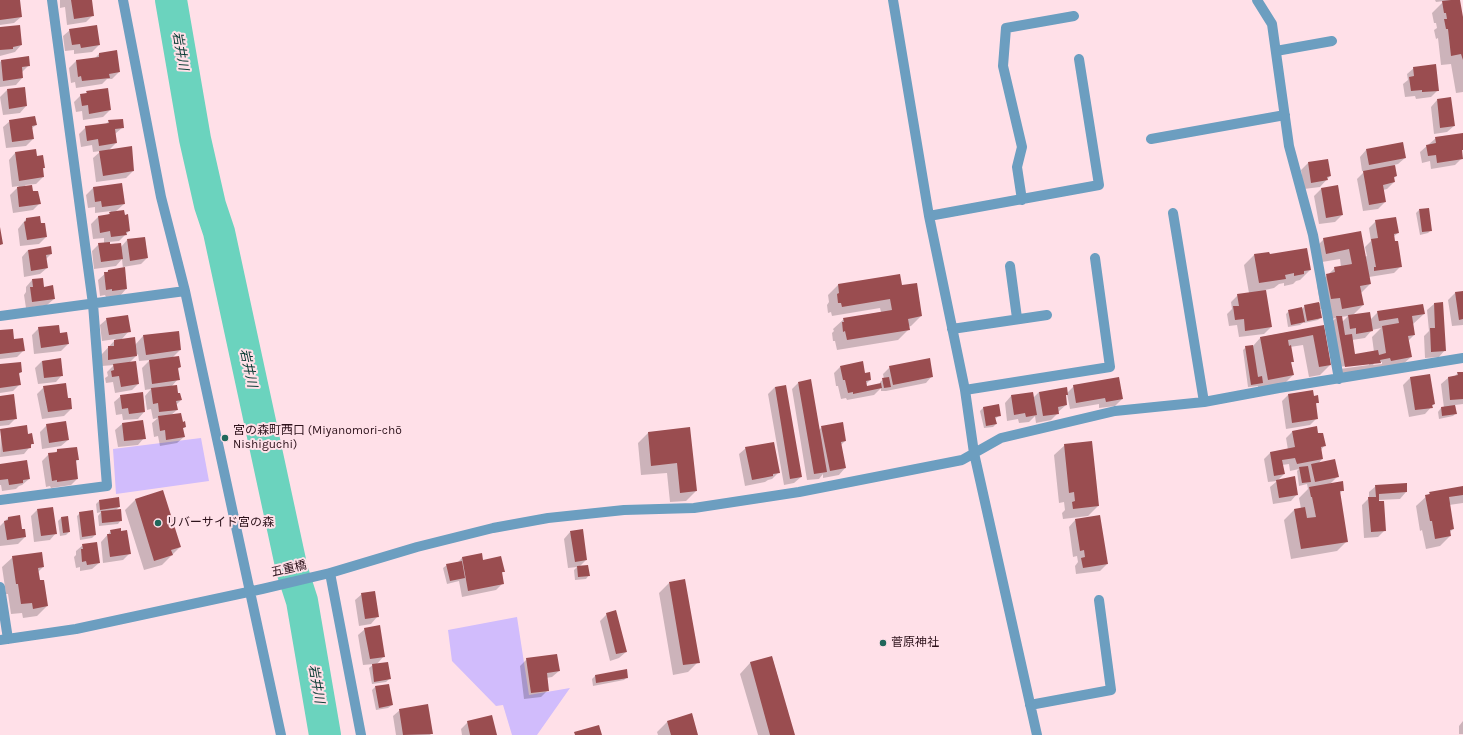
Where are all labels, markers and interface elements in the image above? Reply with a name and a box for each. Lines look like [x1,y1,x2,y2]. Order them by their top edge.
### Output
water label: 岩井川 [169,30,191,72]
water label: 岩井川 [236,347,260,389]
place label: 宮の森町西口 (Miyanomori-chō Nishiguchi) [233,424,402,452]
marker: 宮の森町西口 (Miyanomori-chō Nishiguchi) [220,433,230,443]
place label: リバーサイド宮の森 [166,516,274,530]
marker: リバーサイド宮の森 [153,518,163,528]
street label: 五重橋 [270,558,308,580]
place label: 菅原神社 [891,636,939,650]
marker: 菅原神社 [878,638,888,648]
water label: 岩井川 [305,663,327,705]

